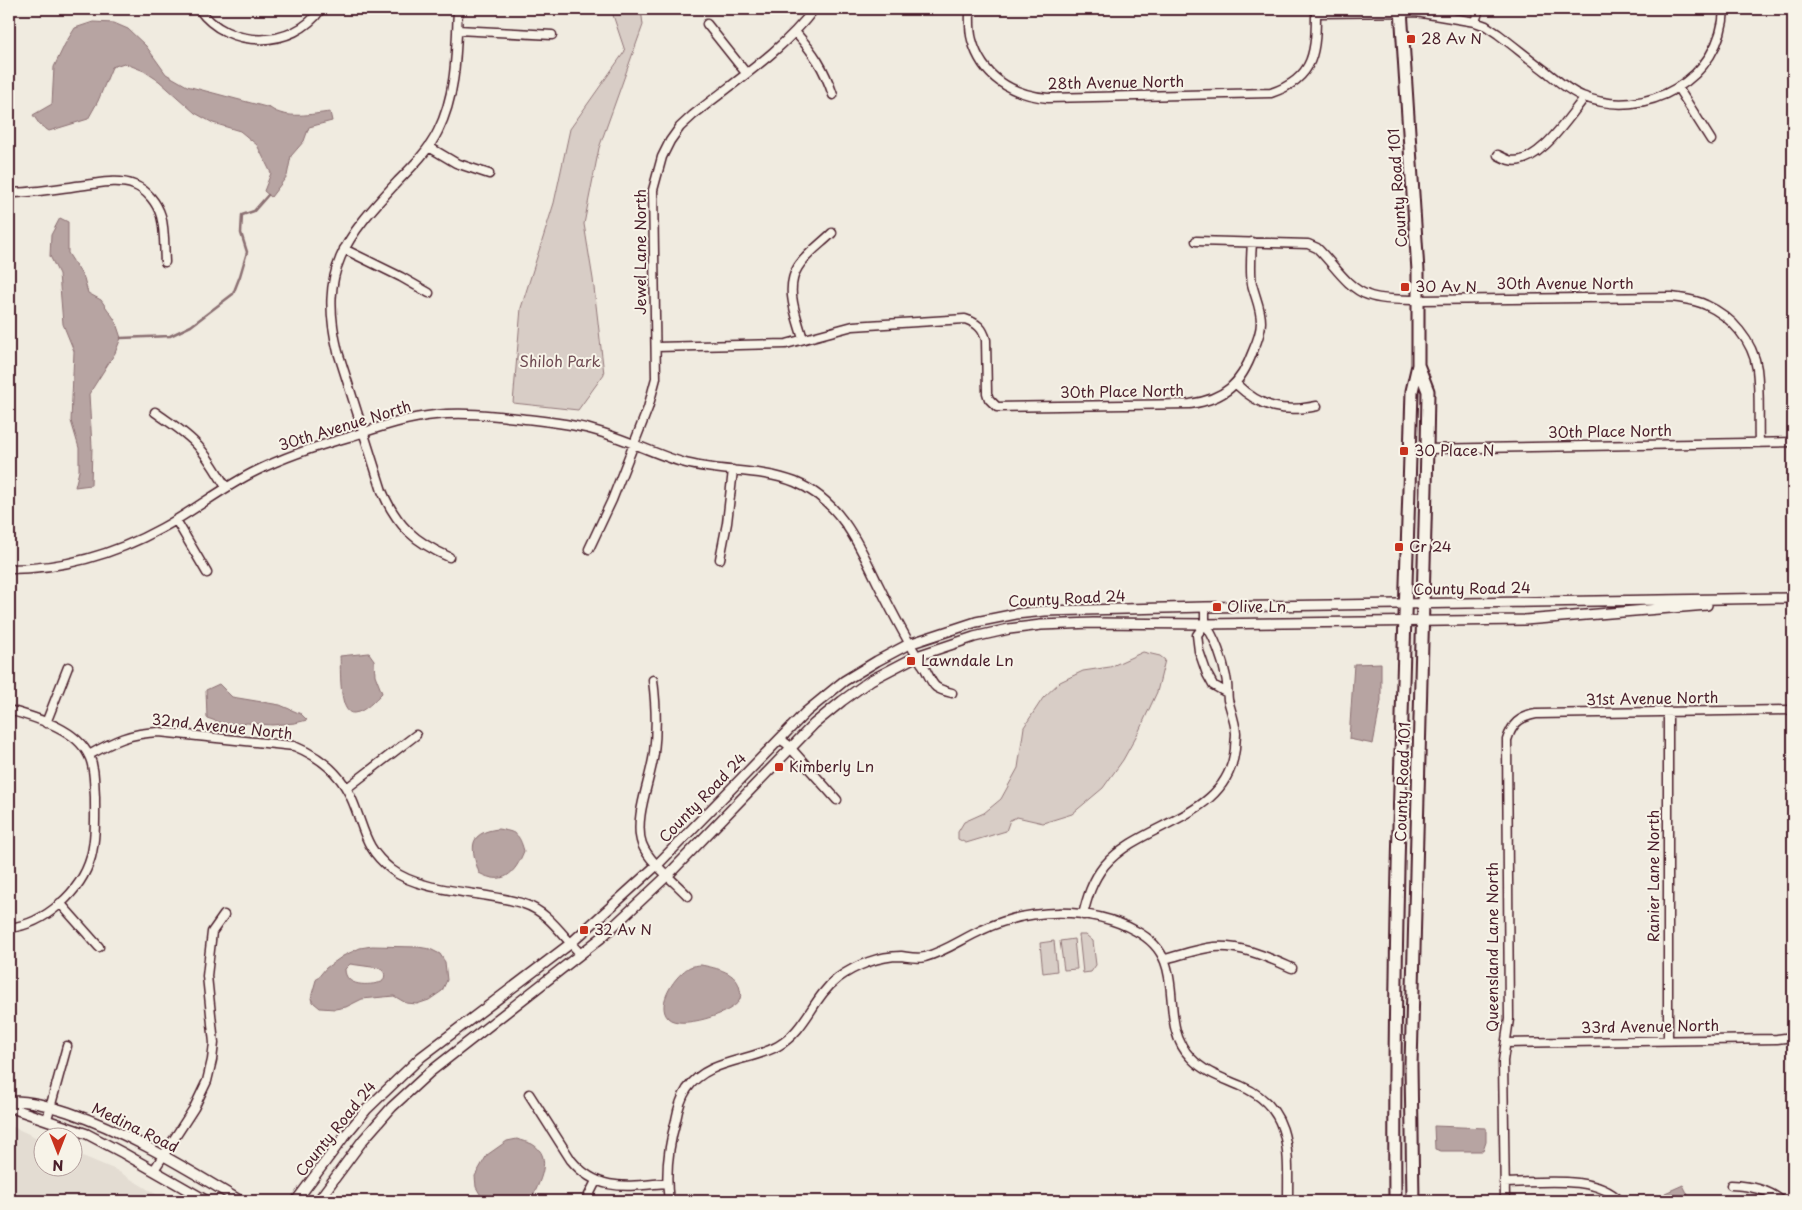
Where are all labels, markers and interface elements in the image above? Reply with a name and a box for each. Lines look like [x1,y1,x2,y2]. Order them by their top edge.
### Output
place label: 28 Av N [1421,26,1482,49]
marker: 28 Av N [1405,33,1417,45]
street label: 28th Avenue North [1048,69,1184,94]
street label: County Road 101 [1381,128,1412,249]
street label: Jewel Lane North [628,189,651,315]
street label: 30th Avenue North [1496,271,1634,294]
place label: 30 Av N [1415,274,1477,297]
marker: 30 Av N [1399,281,1411,293]
park label: Shiloh Park [519,349,601,372]
street label: 30th Place North [1060,378,1184,403]
street label: 30th Avenue North [275,393,414,456]
street label: 30th Place North [1548,418,1672,443]
place label: 30 Place N [1414,438,1494,461]
marker: 30 Place N [1398,445,1410,457]
place label: Cr 24 [1409,534,1452,557]
marker: Cr 24 [1393,541,1405,553]
street label: County Road 24 [1413,575,1531,600]
street label: County Road 24 [1008,583,1126,612]
place label: Olive Ln [1227,594,1286,617]
marker: Olive Ln [1211,601,1223,613]
place label: Lawndale Ln [921,648,1014,671]
marker: Lawndale Ln [905,655,917,667]
street label: 31st Avenue North [1585,685,1719,710]
street label: 32nd Avenue North [151,707,294,744]
street label: County Road 101 [1388,722,1415,842]
street label: County Road 24 [653,747,751,847]
place label: Kimberly Ln [789,754,874,777]
marker: Kimberly Ln [773,761,785,773]
street label: Ranier Lane North [1641,810,1664,942]
street label: Queensland Lane North [1480,862,1503,1032]
place label: 32 Av N [594,917,652,940]
marker: 32 Av N [578,924,590,936]
street label: 33rd Avenue North [1581,1013,1719,1038]
street label: County Road 24 [289,1075,381,1181]
street label: Medina Road [88,1096,183,1158]
north arrow [32,1128,82,1178]
text: N [52,1155,64,1176]

